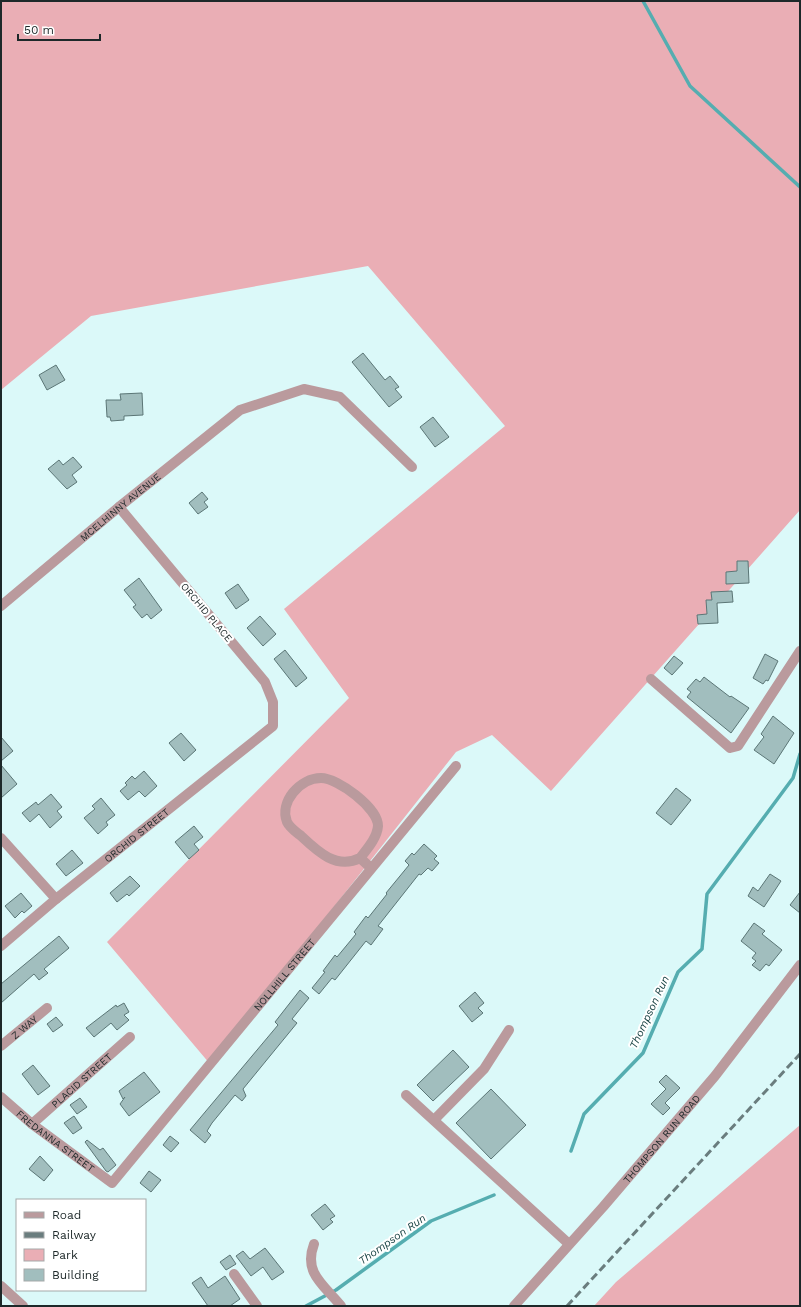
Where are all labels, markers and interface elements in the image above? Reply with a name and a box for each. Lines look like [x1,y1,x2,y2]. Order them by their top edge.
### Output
scale bar [18,16,100,42]
text: 50 m [24,23,54,37]
street label: MCELHINNY AVENUE [78,471,163,543]
street label: ORCHID PLACE [179,581,234,644]
street label: ORCHID STREET [102,806,171,864]
street label: NOLLHILL STREET [252,936,317,1013]
water label: Thompson Run [627,974,672,1051]
street label: Z WAY [9,1013,40,1041]
street label: PLACID STREET [49,1051,114,1110]
street label: THOMPSON RUN ROAD [621,1093,702,1185]
street label: FREDANNA STREET [14,1108,96,1174]
legend [16,1199,146,1291]
text: Road [52,1208,81,1222]
water label: Thompson Run [356,1211,428,1267]
text: Railway [52,1228,97,1242]
text: Park [52,1248,78,1262]
text: Building [52,1268,99,1282]

